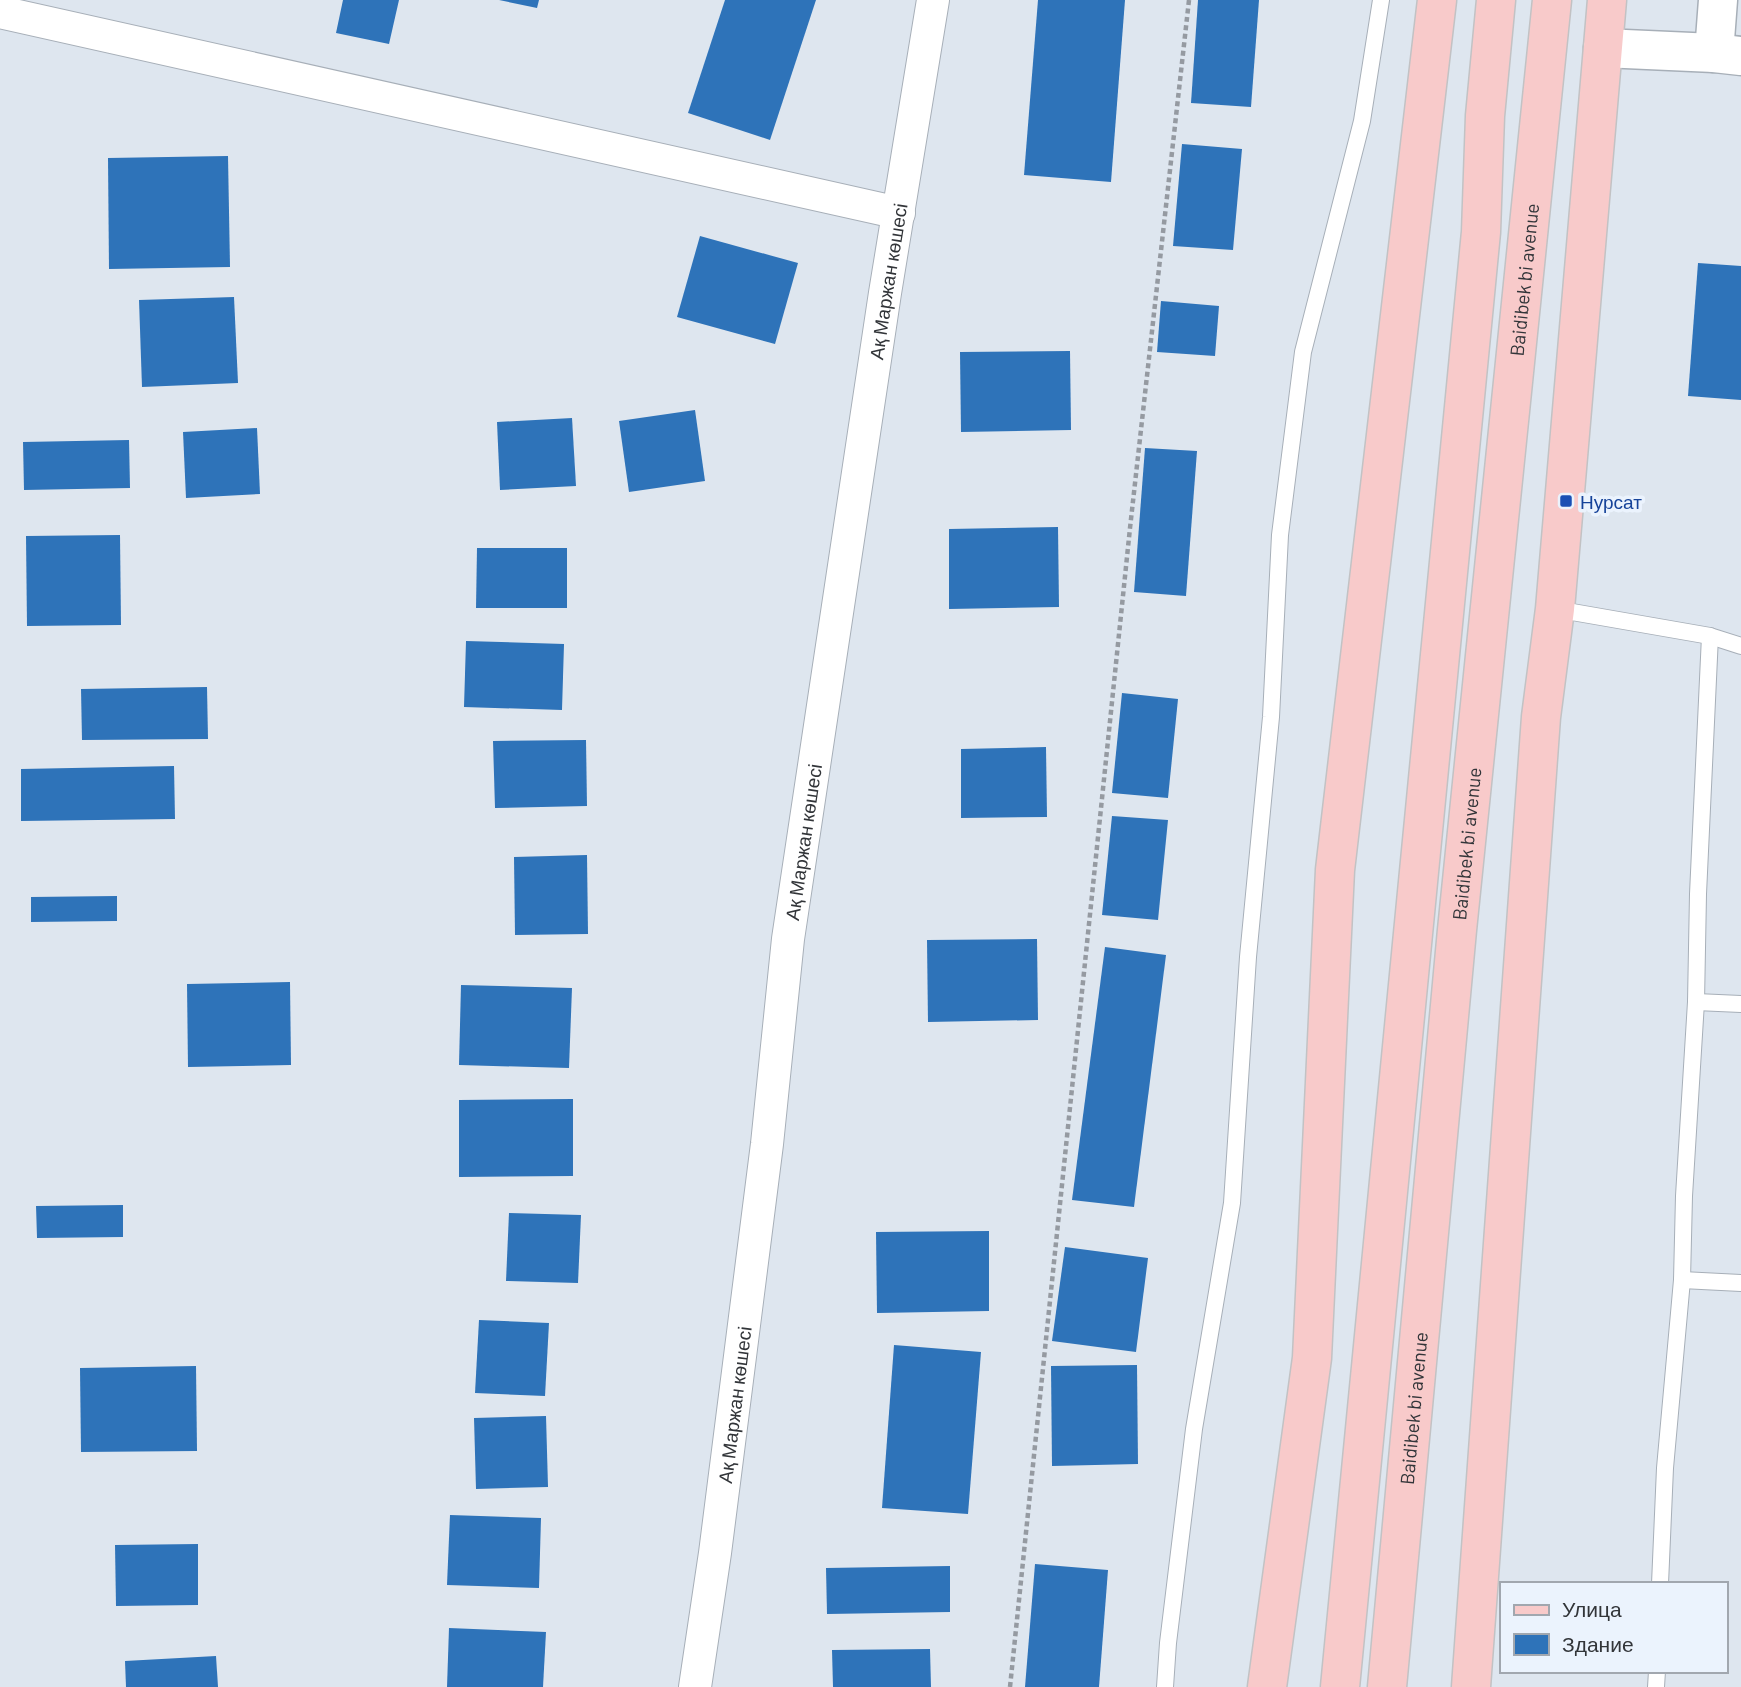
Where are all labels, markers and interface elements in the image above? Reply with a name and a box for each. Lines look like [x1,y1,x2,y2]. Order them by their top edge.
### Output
street label: Ақ Маржан көшесі [864,201,911,361]
street label: Baidibek bi avenue [1504,202,1543,357]
place label: Нурсат [1580,490,1642,513]
marker: Нурсат [1558,493,1574,509]
street label: Ақ Маржан көшесі [779,762,826,922]
street label: Baidibek bi avenue [1447,766,1485,921]
street label: Ақ Маржан көшесі [712,1325,755,1485]
street label: Baidibek bi avenue [1394,1331,1431,1486]
legend [1500,1582,1727,1673]
text: Улица [1562,1596,1622,1621]
text: Здание [1562,1631,1634,1656]

